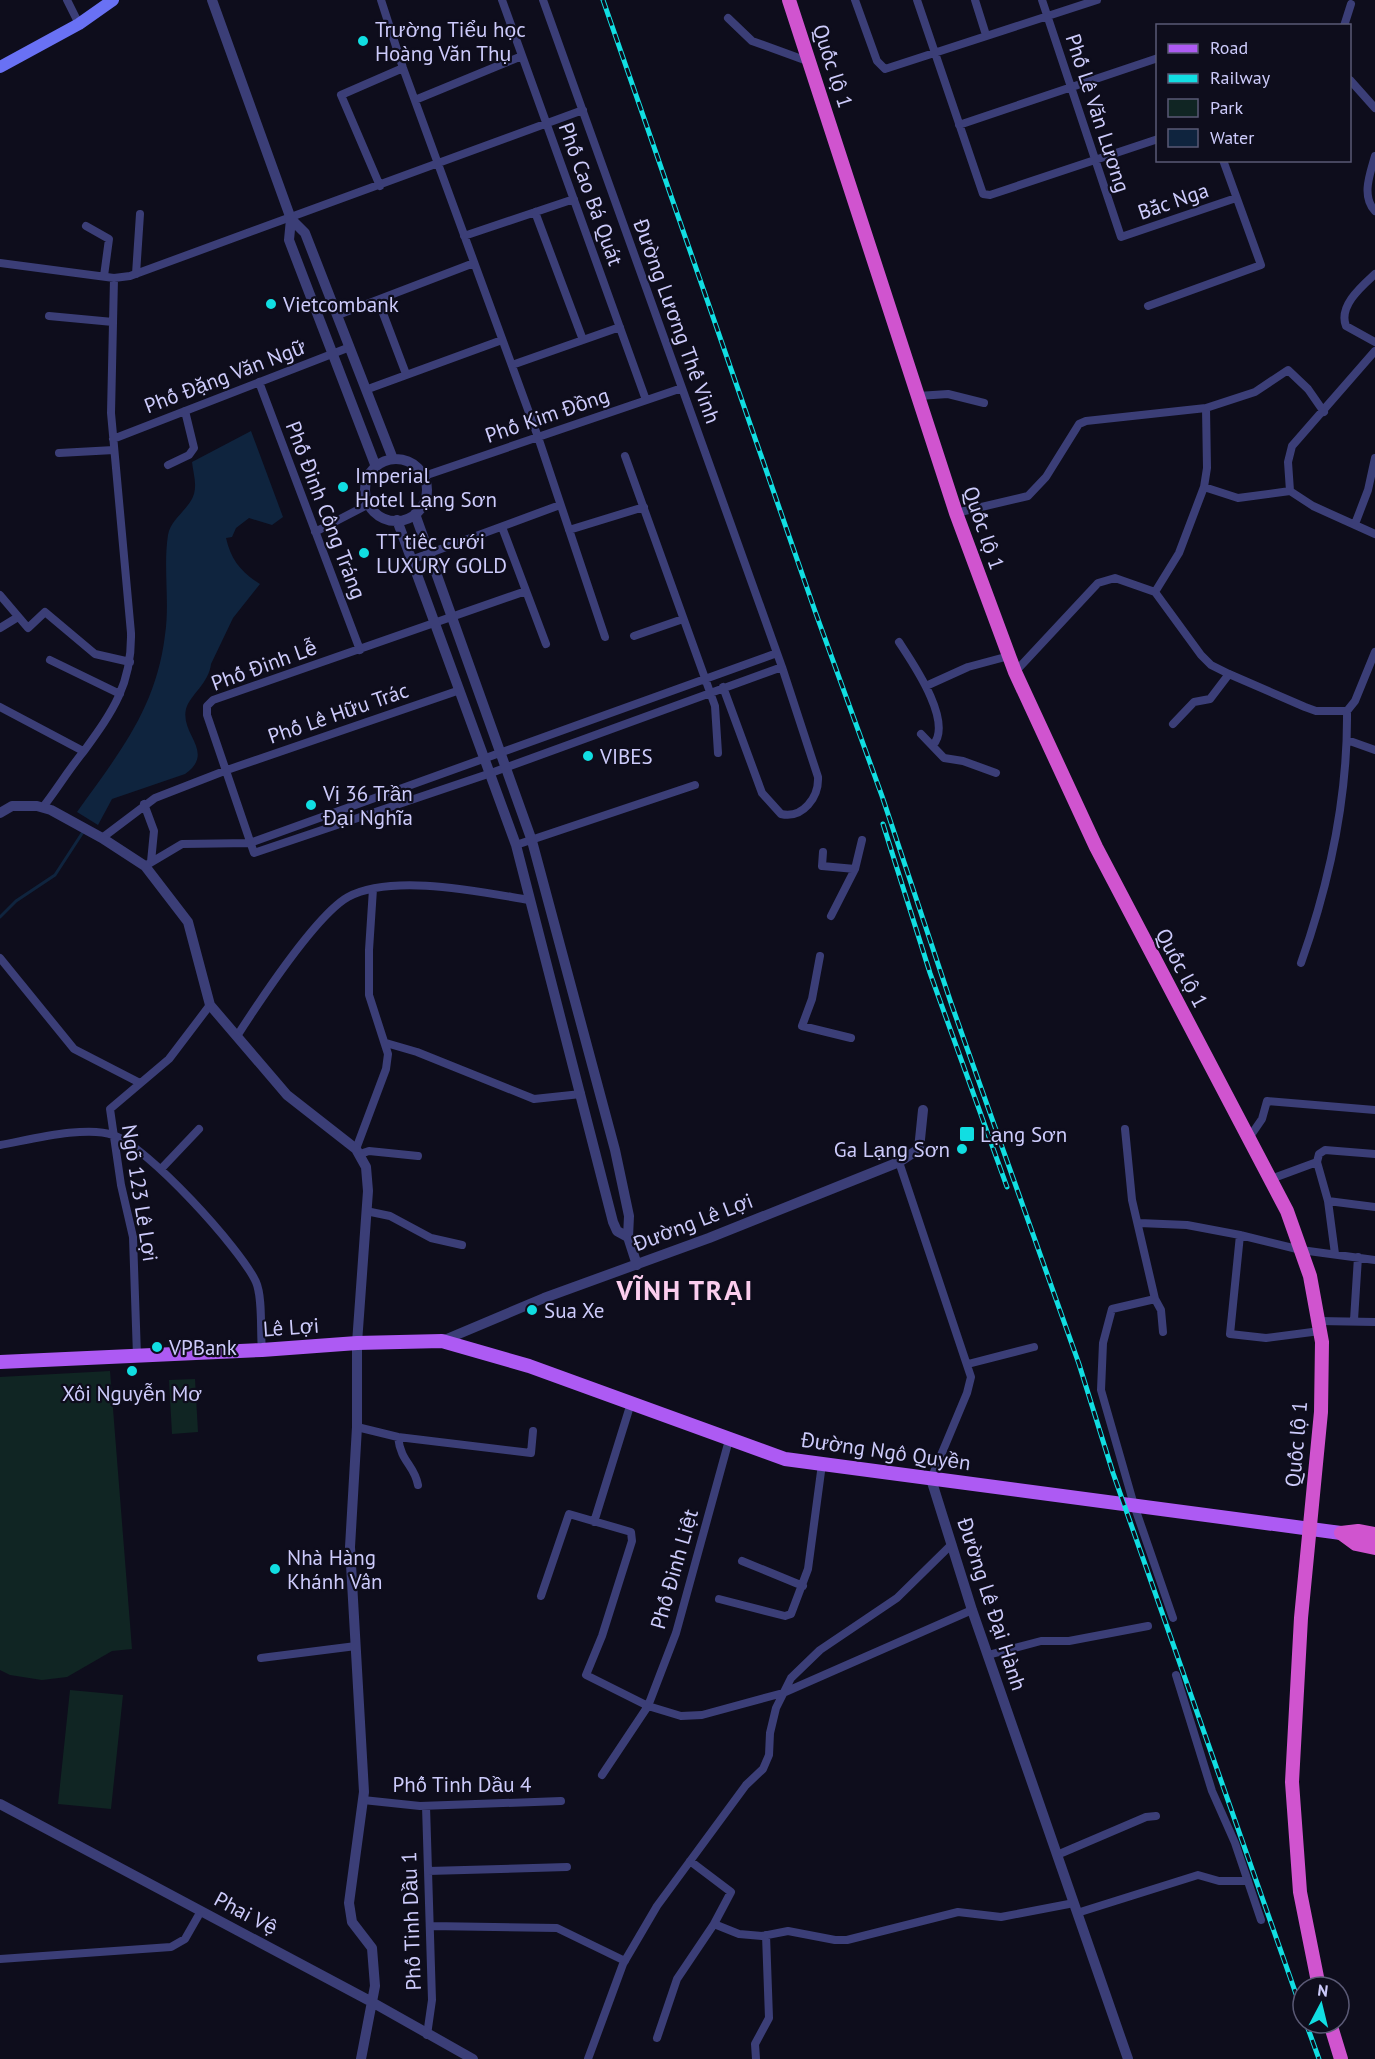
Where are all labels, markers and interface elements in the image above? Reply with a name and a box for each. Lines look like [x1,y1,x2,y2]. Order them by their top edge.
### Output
place label: Trường Tiểu học Hoàng Văn Thụ [375,16,526,67]
street label: Quốc lộ 1 [807,21,859,111]
legend [1156,24,1351,162]
street label: Phố Lê Văn Lương [1060,30,1136,196]
marker: Trường Tiểu học Hoàng Văn Thụ [356,34,370,48]
text: Road [1210,36,1248,59]
text: Railway [1210,66,1271,89]
text: Park [1210,96,1243,119]
street label: Phố Cao Bá Quát [553,119,629,269]
text: Water [1210,126,1254,149]
street label: Bắc Nga [1134,176,1212,226]
street label: Đường Lương Thế Vinh [627,214,727,427]
place label: Vietcombank [282,291,399,318]
marker: Vietcombank [264,297,278,311]
street label: Phố Đặng Văn Ngữ [140,333,310,419]
street label: Phố Kim Đồng [481,381,613,449]
street label: Phố Đinh Công Tráng [280,417,372,603]
place label: Imperial Hotel Lạng Sơn [355,462,497,513]
marker: Imperial Hotel Lạng Sơn [336,480,350,494]
street label: Quốc lộ 1 [957,483,1011,573]
place label: TT tiêc cưới LUXURY GOLD [376,528,507,579]
marker: TT tiêc cưới LUXURY GOLD [357,546,371,560]
street label: Phố Đinh Lễ [207,633,321,697]
street label: Phố Lê Hữu Trác [264,676,412,750]
place label: VIBES [599,743,653,770]
marker: VIBES [581,749,595,763]
place label: Vị 36 Trần Đại Nghĩa [322,780,413,831]
marker: Vị 36 Trần Đại Nghĩa [304,798,318,812]
street label: Quốc lộ 1 [1150,924,1214,1012]
place label: Lạng Sơn [980,1121,1067,1148]
street label: Ngõ 123 Lê Lợi [116,1123,164,1263]
marker: Lạng Sơn [958,1125,976,1143]
place label: Ga Lạng Sơn [834,1136,950,1163]
marker: Ga Lạng Sơn [955,1142,969,1156]
street label: Đường Lê Lợi [628,1187,757,1258]
district label: VĨNH TRẠI [615,1273,754,1307]
place label: Sua Xe [544,1297,605,1324]
marker: Sua Xe [525,1303,539,1317]
street label: Lê Lợi [262,1312,320,1342]
place label: VPBank [168,1334,237,1361]
marker: VPBank [150,1340,164,1354]
marker: Xôi Nguyễn Mơ [125,1364,139,1378]
place label: Xôi Nguyễn Mơ [62,1380,202,1407]
street label: Quốc lộ 1 [1279,1400,1313,1488]
street label: Đường Ngô Quyền [798,1426,973,1476]
street label: Phố Đinh Liệt [644,1506,704,1632]
street label: Đường Lê Đại Hành [951,1513,1033,1694]
place label: Nhà Hàng Khánh Vân [287,1544,383,1595]
marker: Nhà Hàng Khánh Vân [268,1562,282,1576]
street label: Phố Tinh Dầu 4 [392,1771,532,1798]
street label: Phố Tinh Dầu 1 [395,1851,427,1991]
street label: Phai Vệ [210,1885,282,1941]
north arrow [1291,1975,1351,2035]
text: N [1316,1980,1329,2001]

